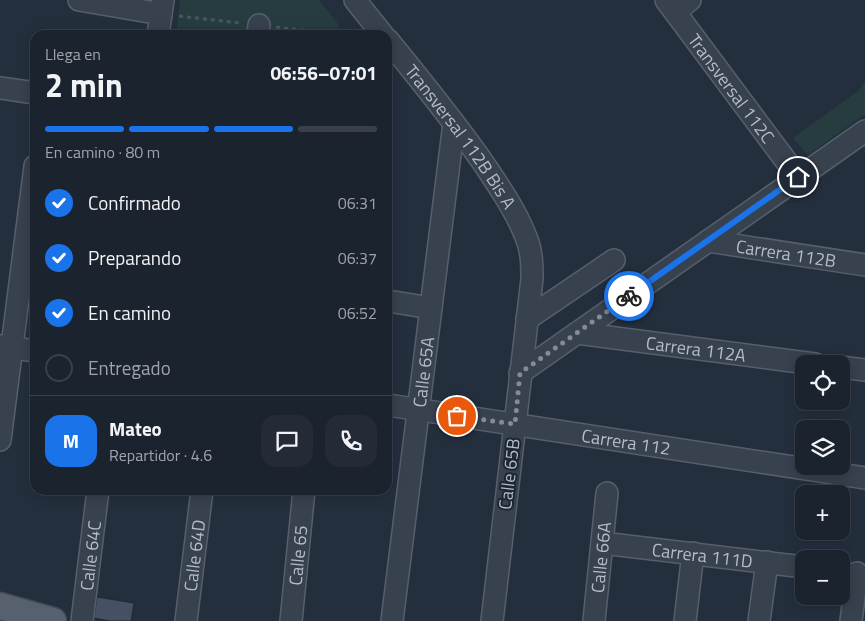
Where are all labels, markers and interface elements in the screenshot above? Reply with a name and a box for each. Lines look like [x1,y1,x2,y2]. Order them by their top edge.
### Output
street label: Transversal 112C [682,28,782,149]
text: Llega en [45,42,101,66]
text: 06:56–07:01 [270,58,377,87]
street label: Transversal 112B Bis A [399,58,523,214]
text: 2 min [45,61,123,109]
text: En camino · 80 m [45,140,160,164]
pin [777,156,819,198]
icon: home [784,163,812,191]
text: Confirmado [88,188,181,217]
icon: check [45,189,73,217]
text: 06:31 [338,191,377,215]
street label: Carrera 112B [734,232,838,274]
text: Preparando [88,243,181,272]
icon: check [45,244,73,272]
text: 06:37 [338,246,377,270]
courier [604,271,654,321]
icon: bike [615,282,643,310]
text: En camino [88,298,171,327]
icon: check [45,299,73,327]
text: 06:52 [338,301,377,325]
street label: Carrera 112A [644,329,748,368]
street label: Calle 65A [405,335,441,409]
text: Entregado [88,353,171,382]
map controls [795,355,850,605]
button: locate [795,355,850,410]
pin [436,395,478,437]
icon: bag [443,402,471,430]
text: Mateo [109,414,162,443]
button: chat [261,415,313,467]
button: phone [325,415,377,467]
button: layers [795,420,850,475]
street label: Carrera 112 [580,421,673,462]
text: M [63,426,79,455]
street label: Calle 65B [491,437,527,511]
text: Repartidor · 4.6 [109,443,212,467]
button: + [795,485,850,540]
street label: Calle 64D [176,518,212,593]
street label: Calle 64C [72,519,108,592]
street label: Calle 66A [583,520,618,594]
street label: Calle 65 [281,524,314,587]
street label: Carrera 111D [650,536,754,574]
button: − [795,550,850,605]

